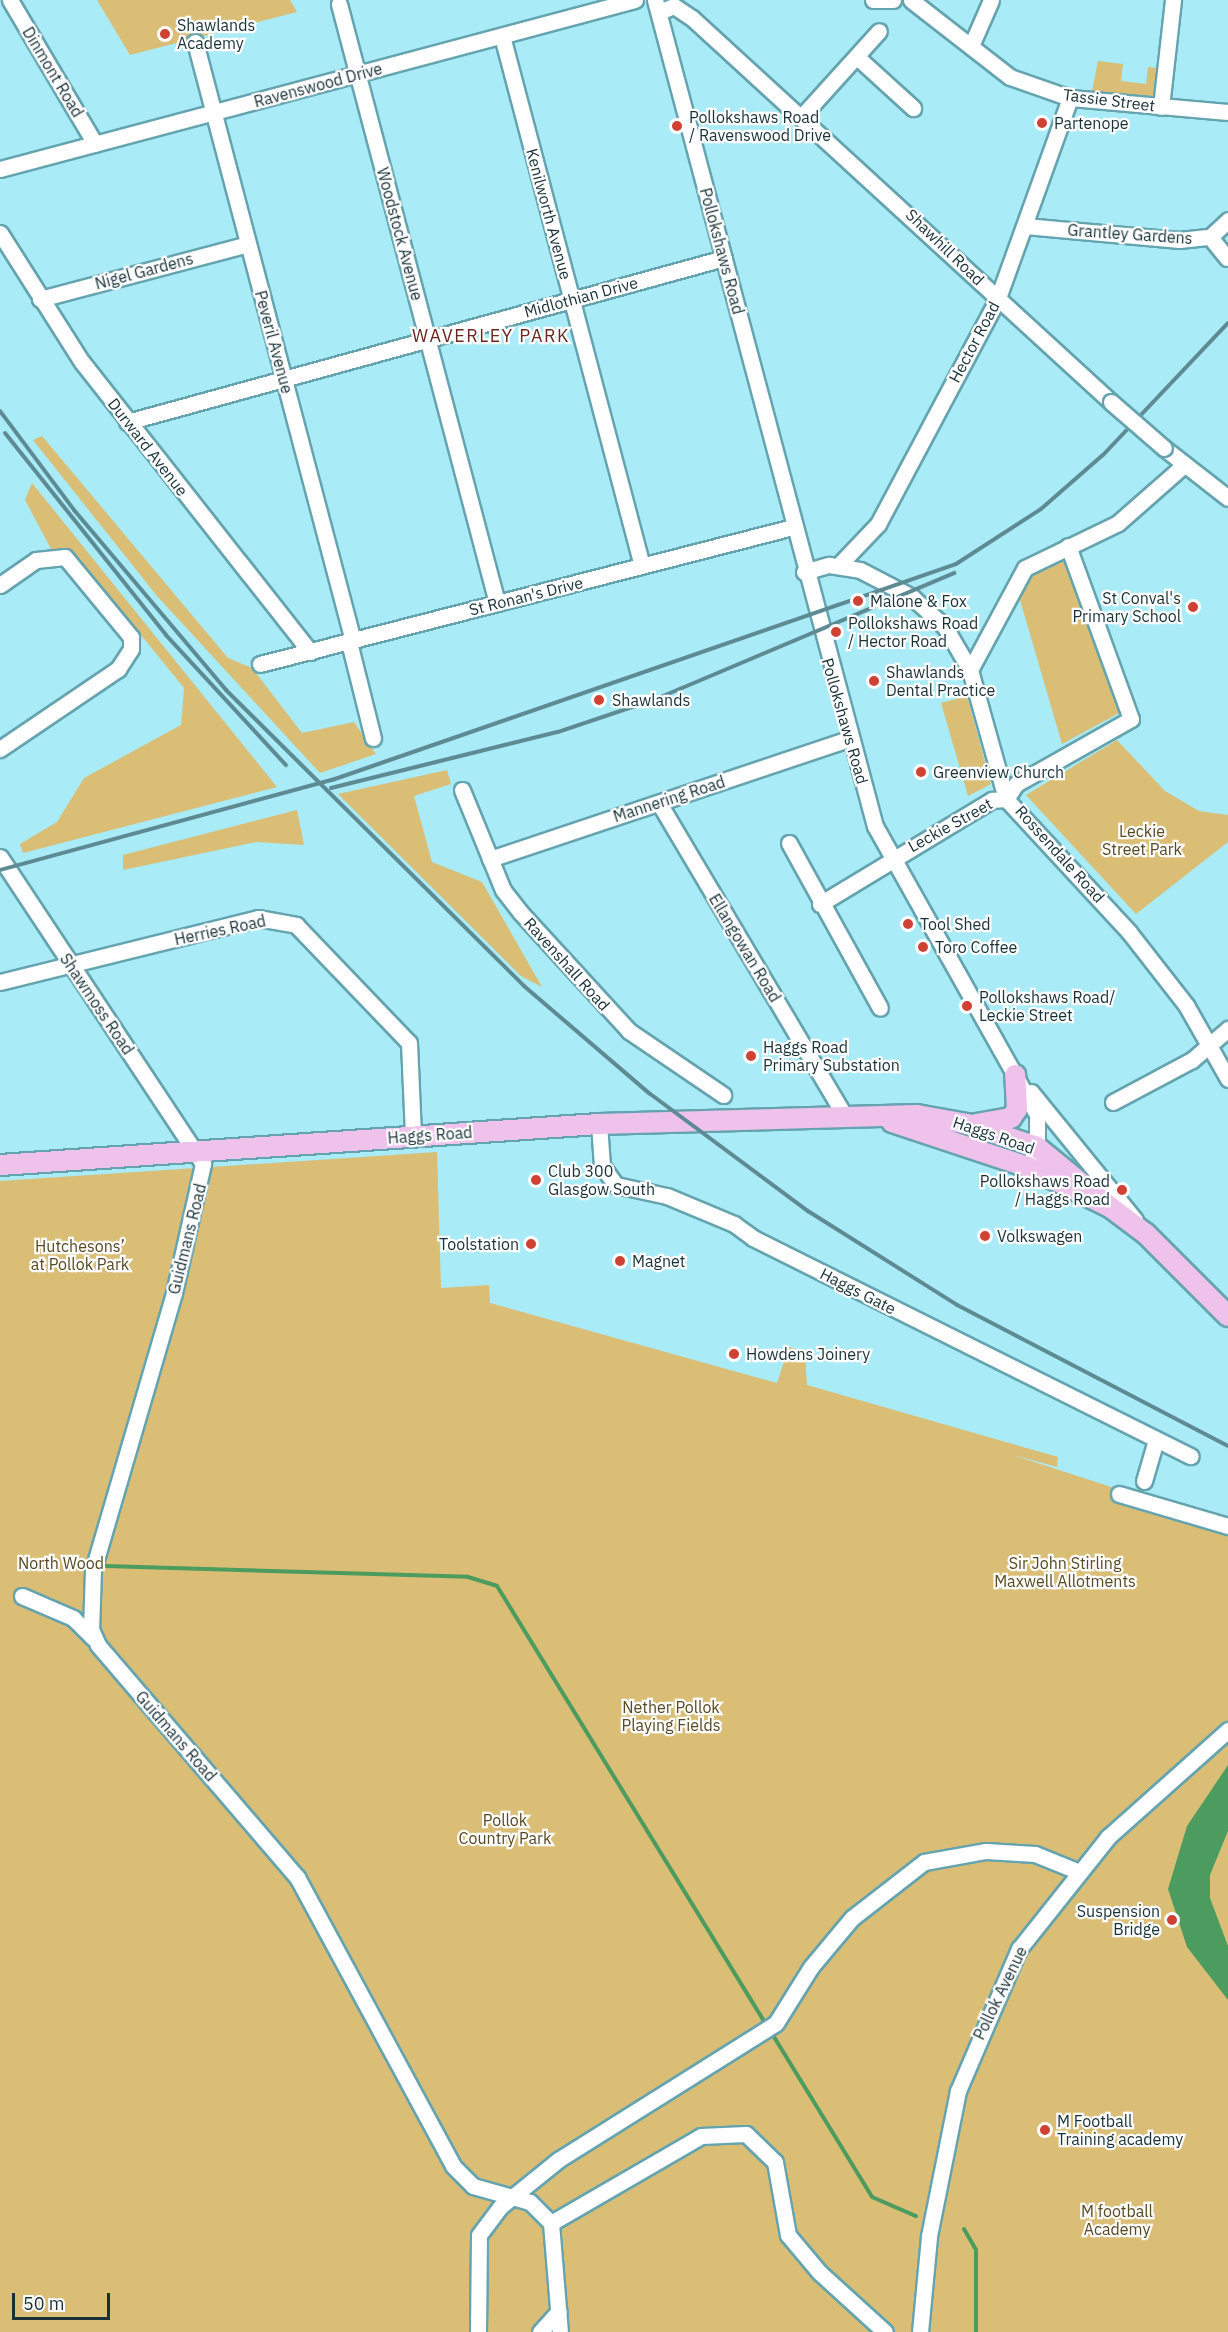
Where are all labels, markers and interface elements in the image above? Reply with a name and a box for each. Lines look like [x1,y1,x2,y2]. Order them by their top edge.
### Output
place label: Shawlands Academy [177,15,255,53]
street label: Dinmont Road [19,23,87,121]
marker: Shawlands Academy [158,27,172,41]
street label: Ravenswood Drive [252,59,384,111]
street label: Tassie Street [1062,85,1156,115]
place label: Pollokshaws Road / Ravenswood Drive [689,107,831,145]
place label: Partenope [1054,113,1128,133]
marker: Partenope [1035,116,1049,130]
marker: Pollokshaws Road / Ravenswood Drive [670,119,684,133]
street label: Kenilworth Avenue [522,146,576,282]
street label: Woodstock Avenue [373,165,427,303]
street label: Pollokshaws Road [696,186,748,316]
street label: Shawhill Road [902,205,988,289]
street label: Grantley Gardens [1067,220,1193,248]
street label: Nigel Gardens [93,249,195,293]
street label: Midlothian Drive [522,273,640,321]
street label: Peveril Avenue [251,288,297,396]
street label: Hector Road [945,298,1003,386]
district label: WAVERLEY PARK [412,325,570,347]
street label: Durward Avenue [104,394,192,500]
street label: St Ronan's Drive [467,573,585,619]
place label: St Conval's Primary School [1073,588,1181,626]
place label: Malone & Fox [870,591,967,611]
marker: Malone & Fox [851,594,865,608]
marker: St Conval's Primary School [1186,600,1200,614]
place label: Pollokshaws Road / Hector Road [848,613,978,651]
marker: Pollokshaws Road / Hector Road [829,625,843,639]
street label: Pollokshaws Road [818,656,872,786]
place label: Shawlands Dental Practice [886,662,995,700]
marker: Shawlands Dental Practice [867,674,881,688]
place label: Shawlands [612,690,690,710]
marker: Shawlands [590,691,608,709]
place label: Greenview Church [933,762,1064,782]
marker: Greenview Church [914,765,928,779]
street label: Mannering Road [611,772,727,826]
street label: Leckie Street [904,794,996,856]
street label: Rossendale Road [1011,802,1109,906]
park label: Leckie Street Park [1102,821,1182,859]
street label: Ellangowan Road [705,890,785,1006]
street label: Herries Road [173,911,267,949]
street label: Ravenshall Road [520,913,614,1015]
place label: Tool Shed [920,914,991,934]
marker: Tool Shed [901,917,915,931]
place label: Toro Coffee [935,937,1017,957]
marker: Toro Coffee [916,940,930,954]
street label: Shawmoss Road [56,950,138,1058]
place label: Pollokshaws Road/ Leckie Street [979,987,1115,1025]
marker: Pollokshaws Road/ Leckie Street [960,999,974,1013]
place label: Haggs Road Primary Substation [763,1037,900,1075]
marker: Haggs Road Primary Substation [744,1049,758,1063]
street label: Haggs Road [951,1112,1037,1158]
street label: Haggs Road [387,1122,473,1148]
place label: Club 300 Glasgow South [548,1161,655,1199]
place label: Pollokshaws Road / Haggs Road [980,1171,1110,1209]
marker: Club 300 Glasgow South [529,1173,543,1187]
street label: Guidmans Road [164,1182,210,1296]
marker: Pollokshaws Road / Haggs Road [1115,1183,1129,1197]
place label: Volkswagen [997,1226,1082,1246]
marker: Volkswagen [978,1229,992,1243]
place label: Toolstation [439,1234,519,1254]
park label: Hutchesons’ at Pollok Park [31,1236,129,1274]
marker: Toolstation [524,1237,538,1251]
place label: Magnet [632,1251,685,1271]
marker: Magnet [613,1254,627,1268]
street label: Haggs Gate [817,1264,899,1318]
place label: Howdens Joinery [746,1344,870,1364]
marker: Howdens Joinery [727,1347,741,1361]
park label: North Wood [18,1553,104,1573]
park label: Sir John Stirling Maxwell Allotments [994,1553,1136,1591]
street label: Guidmans Road [132,1687,220,1785]
park label: Nether Pollok Playing Fields [622,1697,720,1735]
park label: Pollok Country Park [459,1810,551,1848]
place label: Suspension Bridge [1077,1901,1160,1939]
marker: Suspension Bridge [1165,1913,1179,1927]
street label: Pollok Avenue [969,1943,1031,2043]
place label: M Football Training academy [1057,2111,1183,2149]
marker: M Football Training academy [1038,2123,1052,2137]
park label: M football Academy [1081,2201,1153,2239]
scale bar [15,2281,112,2319]
text: 50 m [23,2292,65,2315]

